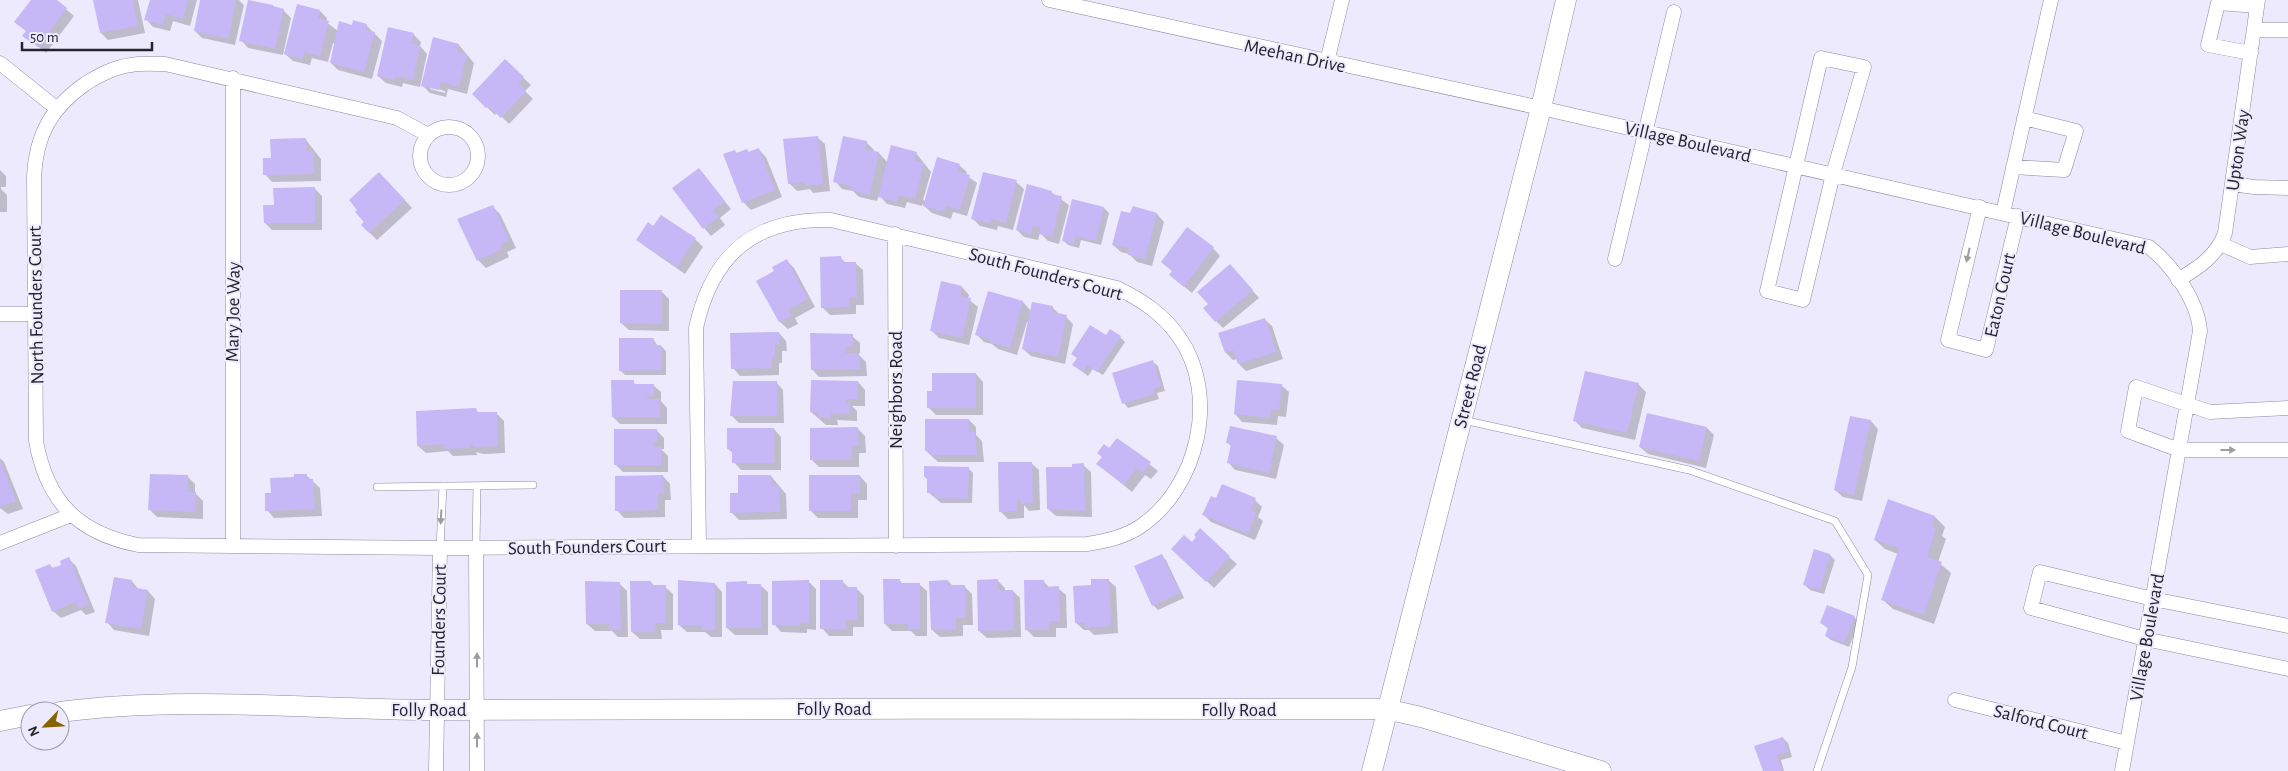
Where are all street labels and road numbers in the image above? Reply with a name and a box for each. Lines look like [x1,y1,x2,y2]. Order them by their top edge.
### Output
street label: Meehan Drive [1242,36,1347,76]
street label: Upton Way [2223,108,2254,192]
street label: Village Boulevard [1622,119,1753,166]
street label: Village Boulevard [2018,209,2148,258]
street label: North Founders Court [26,226,47,384]
street label: South Founders Court [967,245,1125,304]
street label: Eaton Court [1982,251,2019,339]
street label: Mary Joe Way [223,262,244,362]
street label: Neighbors Road [887,331,906,449]
street label: Street Road [1451,342,1490,430]
street label: South Founders Court [508,537,666,558]
street label: Founders Court [429,564,450,676]
street label: Village Boulevard [2127,572,2168,703]
street label: Folly Road [796,700,872,719]
street label: Folly Road [391,701,467,720]
street label: Folly Road [1201,701,1277,720]
street label: Salford Court [1992,702,2090,743]

